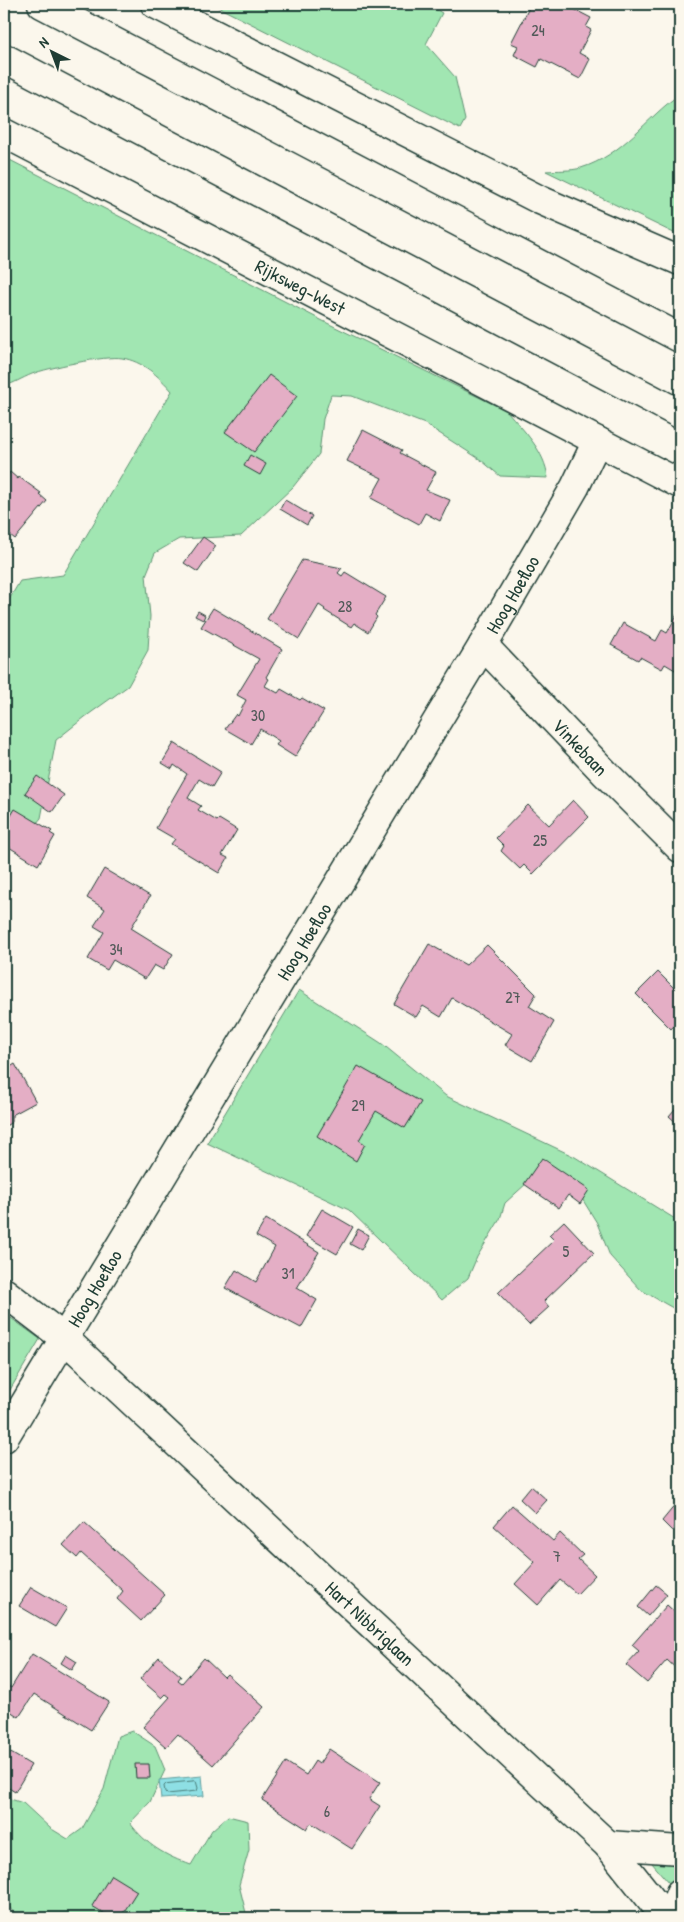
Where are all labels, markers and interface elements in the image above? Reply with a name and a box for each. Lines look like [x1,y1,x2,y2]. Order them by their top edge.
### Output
house number: 24 [531,19,545,41]
north arrow [28,28,78,78]
text: N [34,32,52,52]
street label: Rijksweg-West [251,253,350,321]
street label: Hoog Hoefloo [480,550,546,638]
house number: 28 [338,595,352,617]
house number: 30 [251,704,265,726]
street label: Vinkebaan [547,713,614,781]
house number: 25 [533,829,547,851]
street label: Hoog Hoefloo [270,898,337,985]
house number: 34 [109,938,123,960]
house number: 27 [505,986,521,1008]
house number: 29 [351,1094,365,1116]
house number: 5 [563,1240,570,1262]
street label: Hoog Hoefloo [61,1244,128,1332]
house number: 31 [282,1262,295,1284]
house number: 7 [553,1545,561,1567]
street label: Hart Nibbriglaan [320,1575,420,1671]
house number: 6 [324,1800,330,1822]

